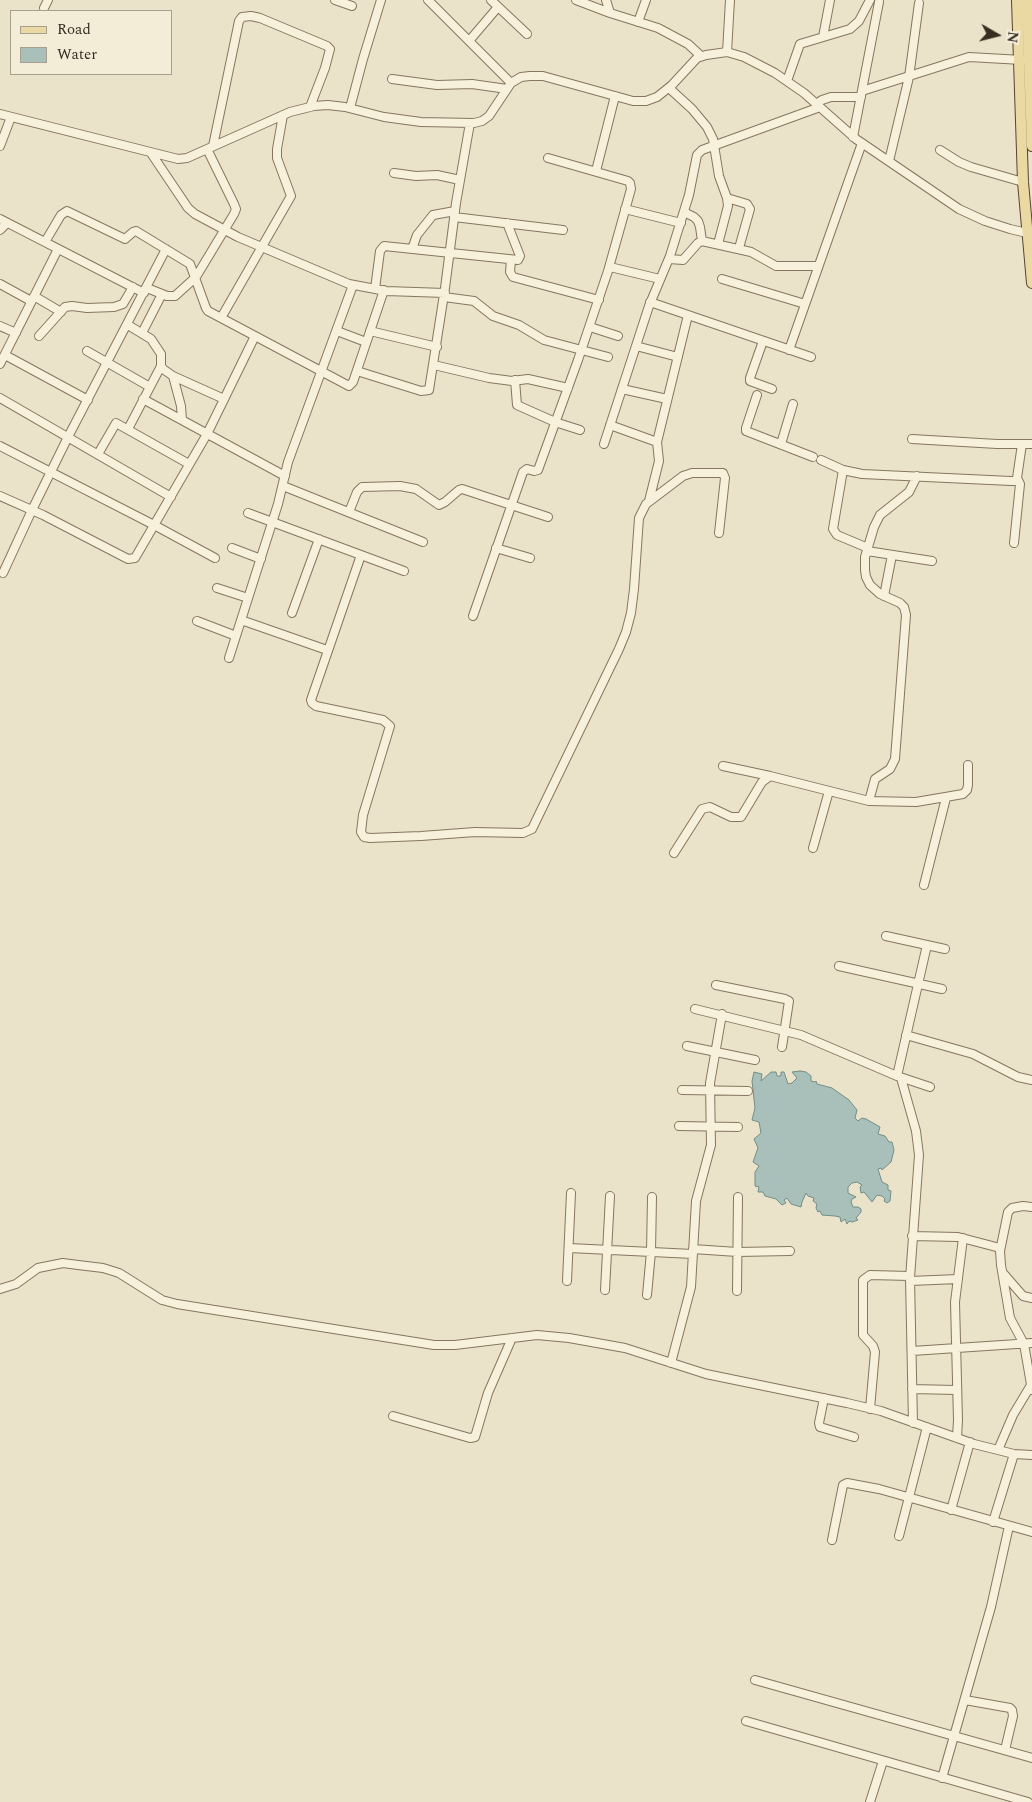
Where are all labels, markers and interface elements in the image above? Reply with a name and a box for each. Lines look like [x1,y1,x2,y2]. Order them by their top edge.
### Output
legend [10,10,172,75]
north arrow [972,10,1022,60]
text: Road [57,18,91,41]
text: N [1001,30,1024,44]
text: Water [57,43,97,66]

